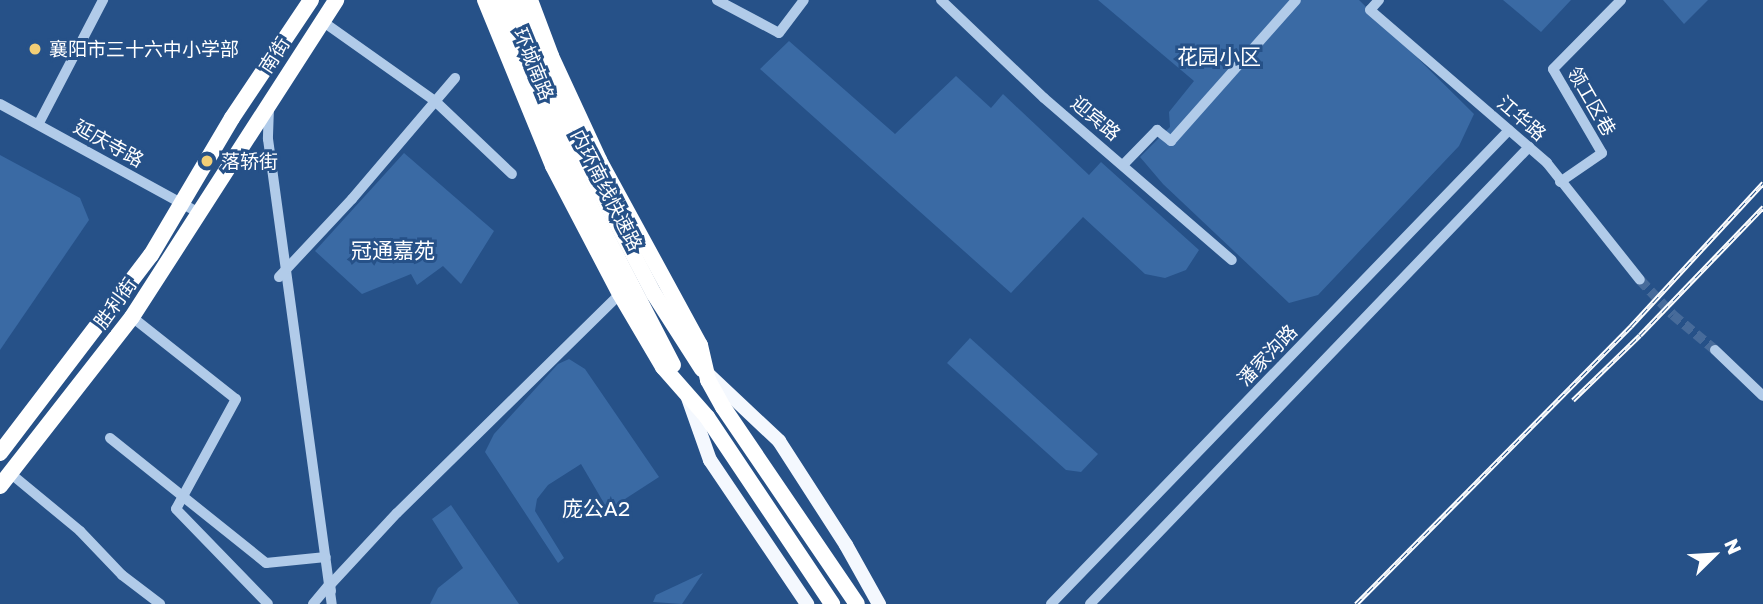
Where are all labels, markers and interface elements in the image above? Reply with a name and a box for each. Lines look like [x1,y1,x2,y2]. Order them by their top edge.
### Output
street label: 环城南路 [509,24,559,104]
street label: 南街 [254,33,294,77]
place label: 襄阳市三十六中小学部 [49,38,239,60]
marker: 襄阳市三十六中小学部 [27,41,43,57]
district label: 花园小区 [1177,43,1261,69]
street label: 领工区巷 [1563,62,1621,140]
street label: 迎宾路 [1067,91,1125,145]
street label: 江华路 [1493,91,1551,145]
street label: 延庆寺路 [70,115,148,171]
street label: 内环南线快速路 [567,126,647,254]
place label: 落轿街 [221,150,278,172]
marker: 落轿街 [199,153,215,169]
district label: 冠通嘉苑 [351,237,435,263]
street label: 胜利街 [89,273,141,333]
street label: 潘家沟路 [1232,320,1302,390]
district label: 庞公A2 [562,495,630,521]
north arrow [1679,520,1749,590]
text: N [1720,535,1747,558]

